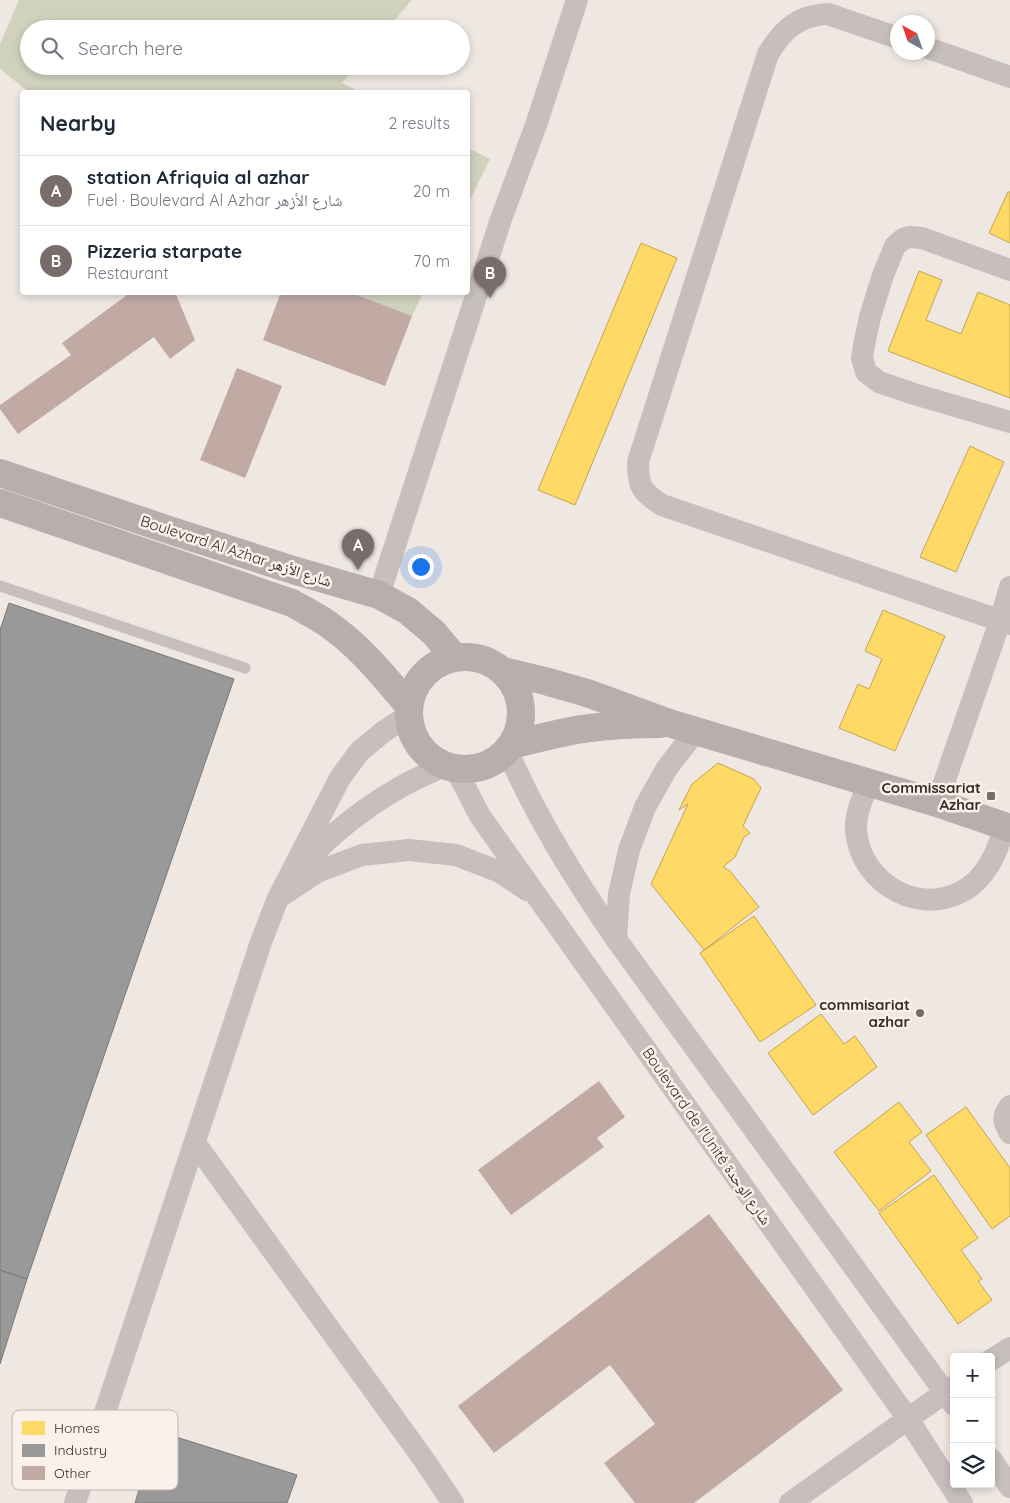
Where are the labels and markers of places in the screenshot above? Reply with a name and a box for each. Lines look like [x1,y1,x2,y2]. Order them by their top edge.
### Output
pin: B [474,257,506,298]
pin: A [342,529,374,570]
place label: Commissariat Azhar [881,778,981,814]
marker: Commissariat Azhar [985,790,997,802]
place label: commisariat azhar [819,995,910,1031]
marker: commisariat azhar [914,1007,926,1019]

